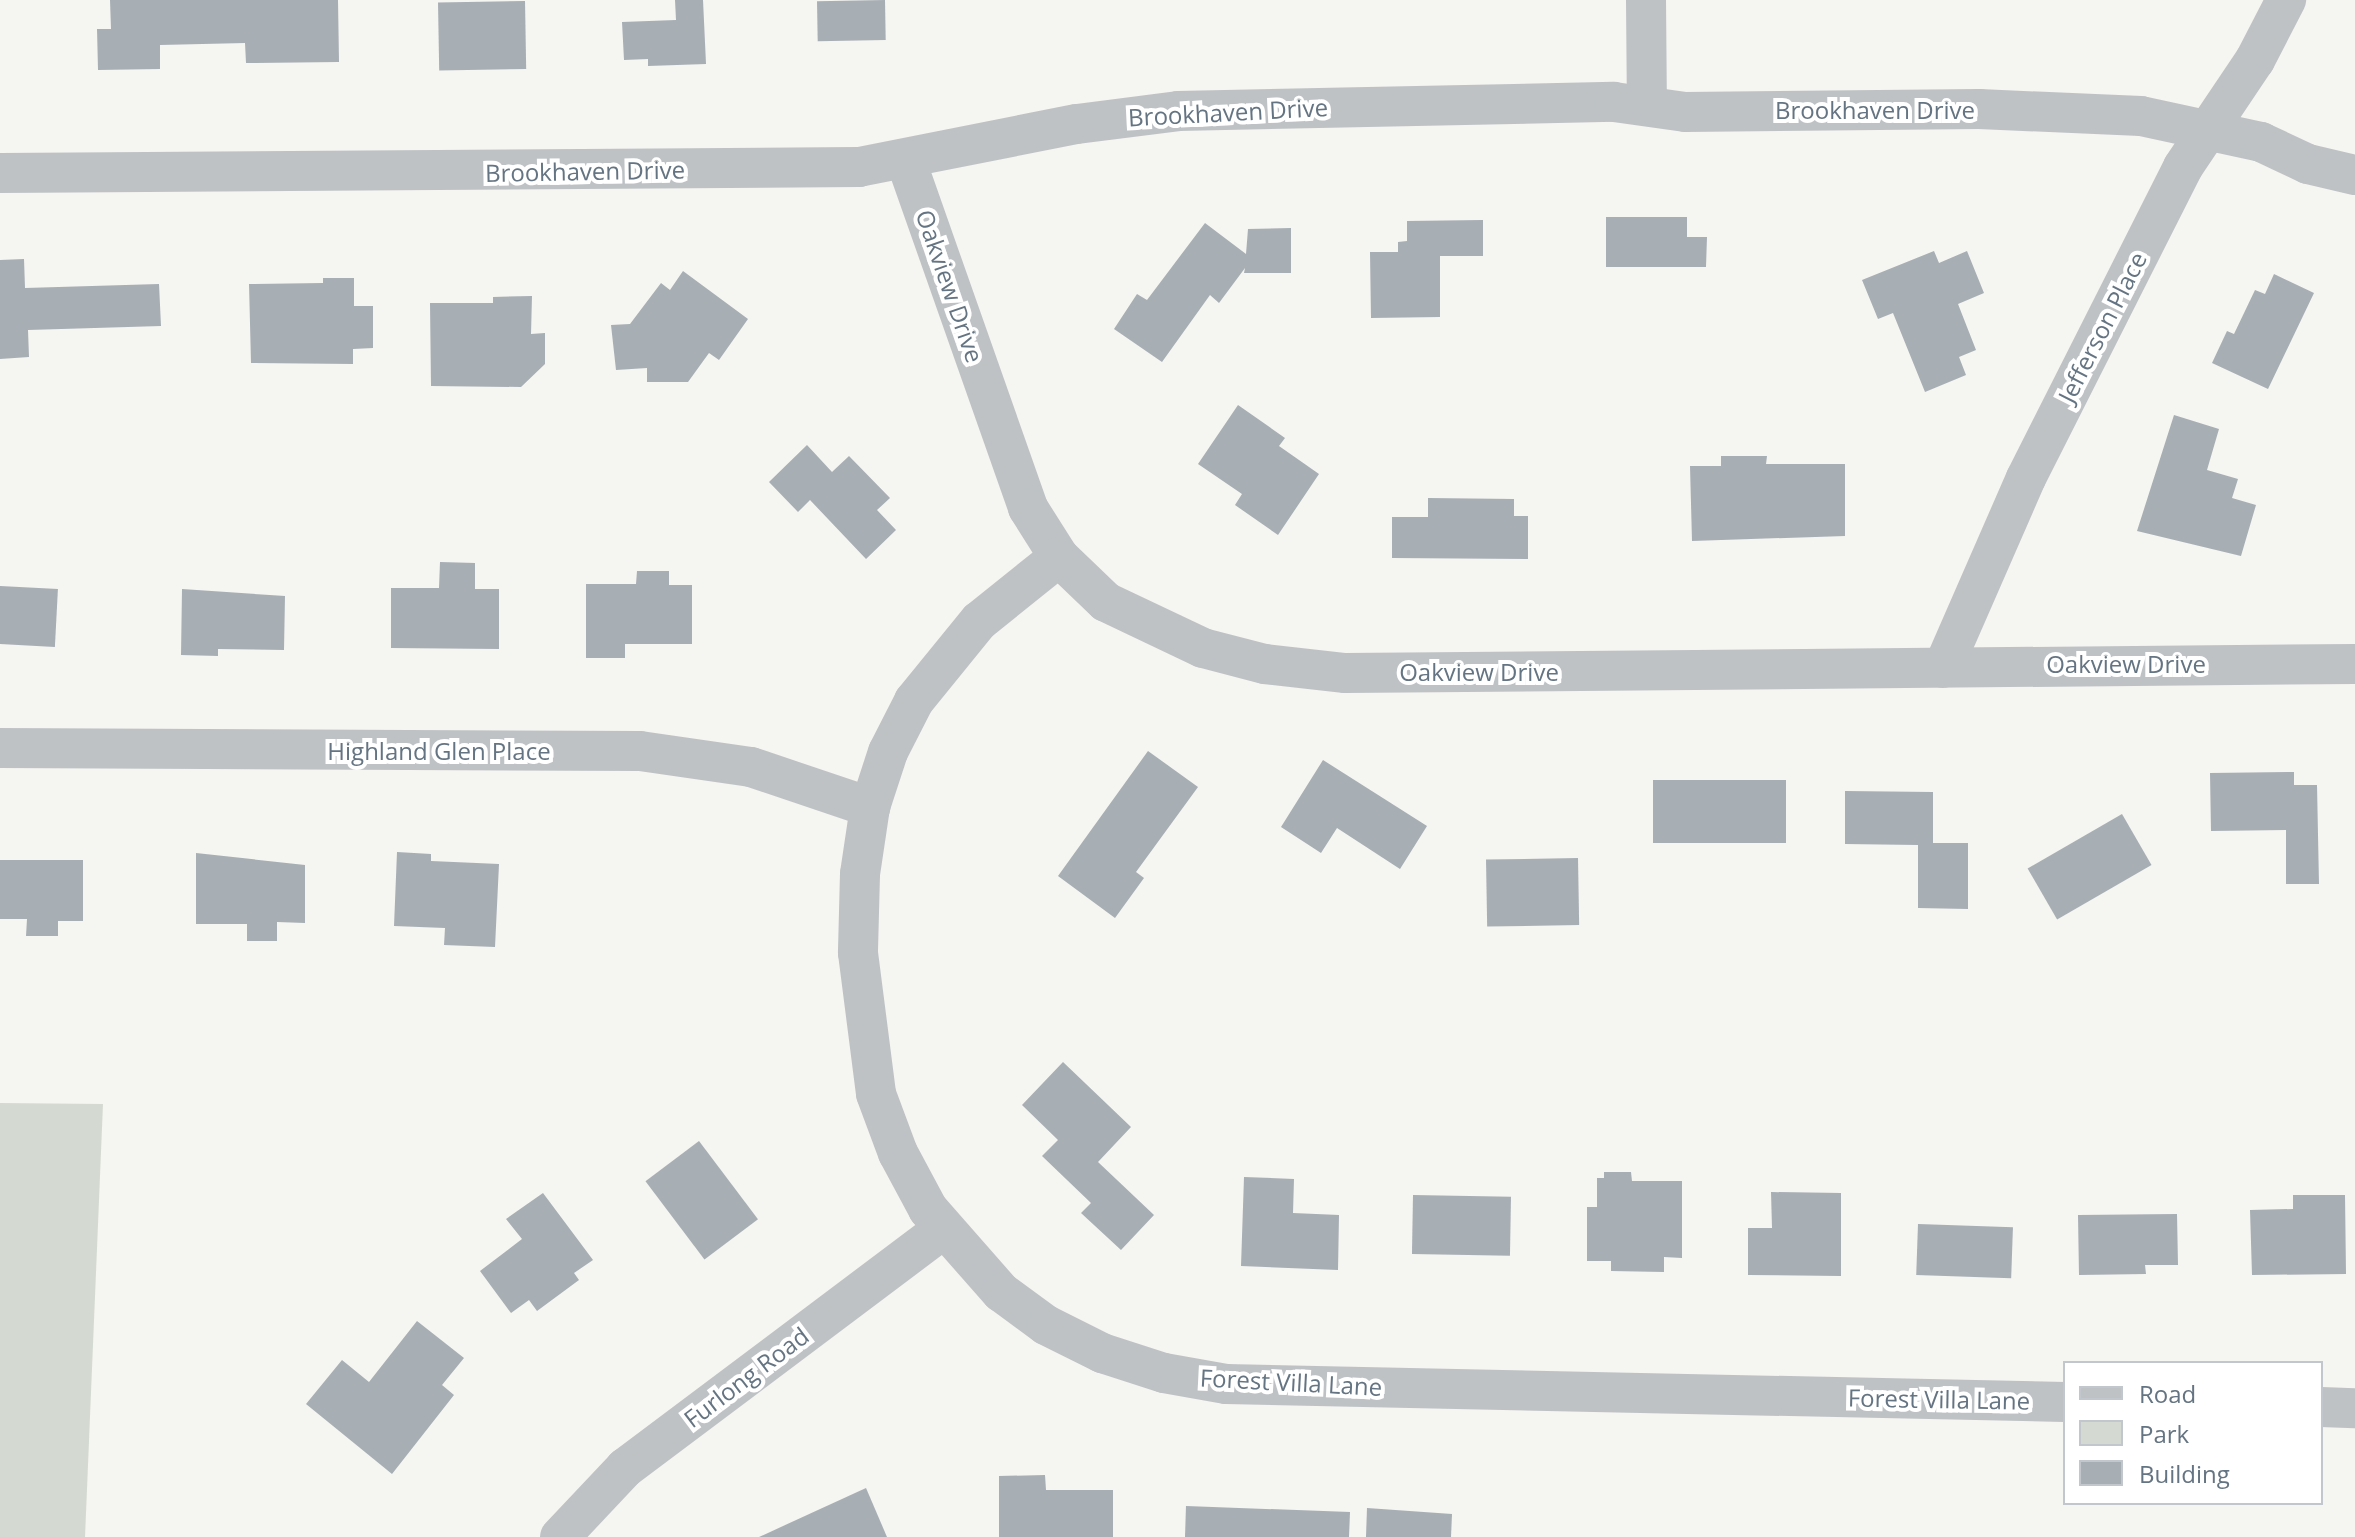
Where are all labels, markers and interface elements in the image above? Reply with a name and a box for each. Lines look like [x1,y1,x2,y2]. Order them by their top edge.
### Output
street label: Brookhaven Drive [1127,92,1329,132]
street label: Brookhaven Drive [1775,96,1975,124]
street label: Brookhaven Drive [485,155,685,187]
street label: Oakview Drive [910,206,990,366]
street label: Jefferson Place [2052,247,2152,407]
street label: Oakview Drive [2046,650,2206,678]
street label: Oakview Drive [1399,658,1559,686]
street label: Highland Glen Place [327,737,551,765]
street label: Furlong Road [678,1321,814,1433]
legend [2063,1361,2323,1505]
street label: Forest Villa Lane [1199,1363,1383,1401]
text: Road [2139,1377,2196,1410]
street label: Forest Villa Lane [1848,1383,2030,1415]
text: Park [2139,1417,2189,1450]
text: Building [2139,1457,2230,1490]

